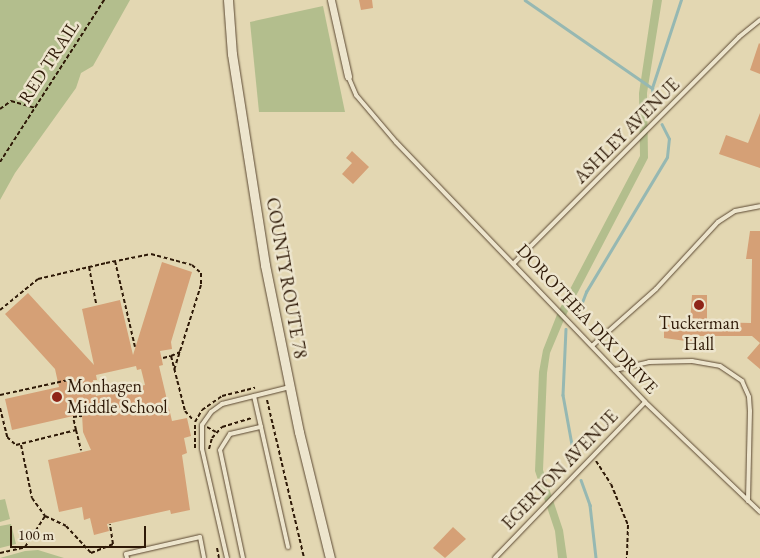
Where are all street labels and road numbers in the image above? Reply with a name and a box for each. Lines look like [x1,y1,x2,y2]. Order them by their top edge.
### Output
street label: RED TRAIL [14,16,84,108]
street label: ASHLEY AVENUE [570,74,684,188]
street label: COUNTY ROUTE 78 [261,196,311,360]
street label: DOROTHEA DIX DRIVE [512,240,662,398]
street label: EGERTON AVENUE [497,406,623,534]

